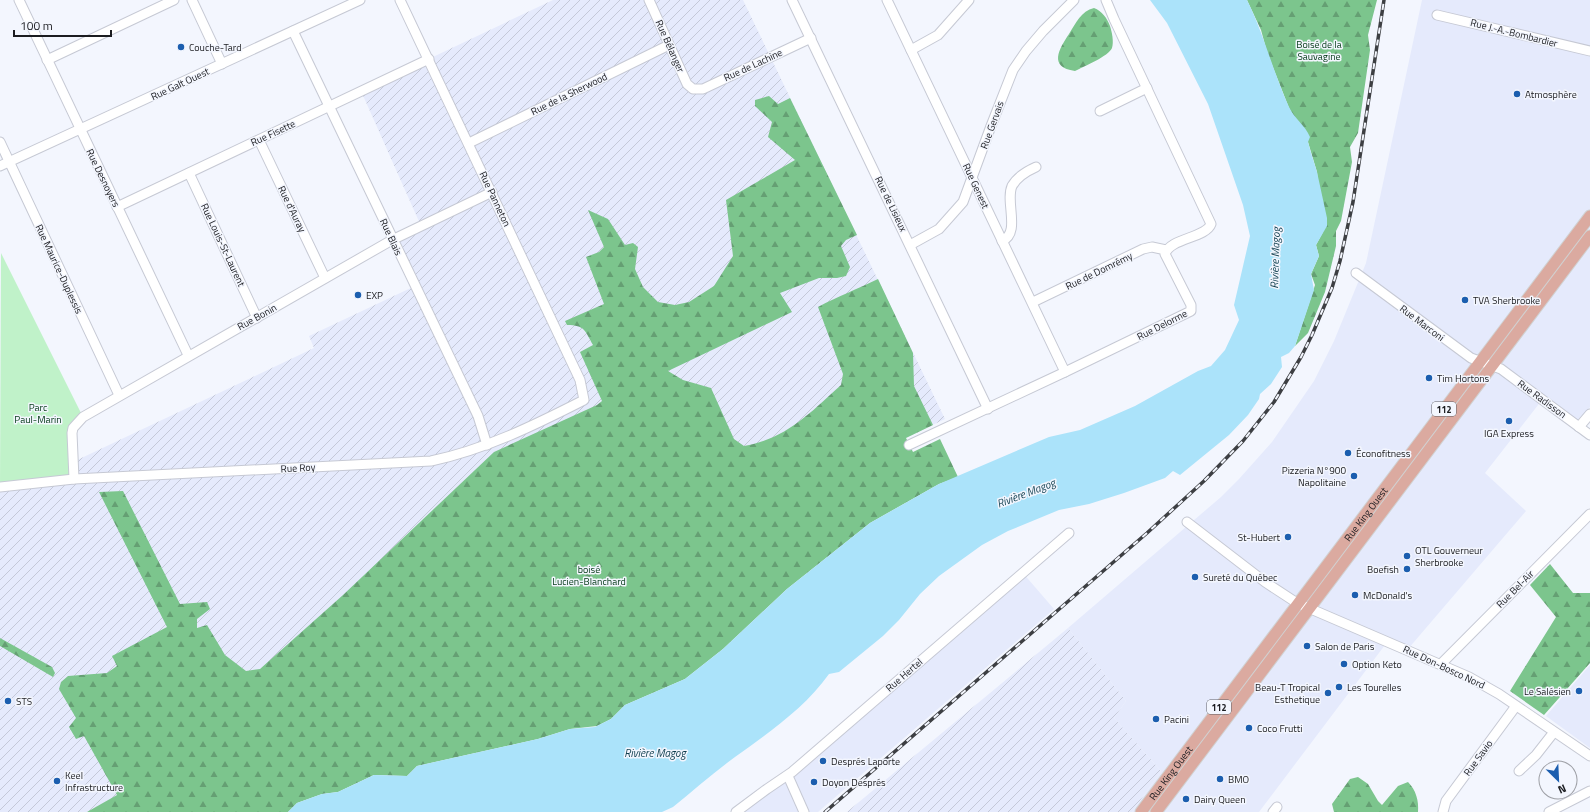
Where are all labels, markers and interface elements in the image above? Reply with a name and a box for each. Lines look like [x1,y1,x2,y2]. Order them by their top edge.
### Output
scale bar [14,12,111,38]
street label: Rue J.-A.-Bombardier [1469,15,1560,51]
text: 100 m [20,16,53,35]
street label: Rue Bélanger [652,17,689,75]
park label: Boisé de la Sauvagine [1296,37,1342,64]
place label: Couche-Tard [189,40,241,55]
marker: Couche-Tard [176,42,186,52]
street label: Rue de Lachine [721,45,785,85]
street label: Rue Galt Ouest [148,64,212,104]
street label: Rue de la Sherwood [528,69,610,119]
place label: Atmosphère [1525,87,1577,102]
marker: Atmosphère [1512,89,1522,99]
street label: Rue Gervais [976,99,1008,151]
street label: Rue Fisette [248,116,298,150]
street label: Rue Desnoyers [82,146,124,210]
street label: Rue Genest [959,161,993,212]
street label: Rue Panneton [476,169,514,229]
street label: Rue de Lisieux [871,174,911,235]
street label: Rue d'Auray [274,183,310,235]
street label: Rue Louis-St-Laurent [197,201,249,289]
street label: Rue Blais [376,216,406,258]
street label: Rue Maurice-Duplessis [32,222,87,317]
water label: Rivière Magog [1266,225,1284,289]
street label: Rue de Domrémy [1063,248,1135,294]
place label: EXP [366,288,383,303]
marker: EXP [353,290,363,300]
place label: TVA Sherbrooke [1473,293,1540,308]
marker: TVA Sherbrooke [1460,295,1470,305]
street label: Rue Bonin [235,300,279,334]
street label: Rue Marconi [1396,301,1448,345]
street label: Rue Delorme [1134,306,1190,344]
place label: Tim Hortons [1437,371,1490,386]
marker: Tim Hortons [1424,373,1434,383]
street label: Rue Radisson [1514,376,1570,422]
park label: Parc Paul-Marin [14,400,62,427]
road number: 112 [1432,402,1456,416]
marker: IGA Express [1504,416,1514,426]
place label: IGA Express [1484,426,1534,441]
place label: Éconofitness [1356,446,1411,461]
marker: Éconofitness [1343,448,1353,458]
street label: Rue Roy [280,460,316,476]
place label: Pizzeria N°900 Napolitaine [1282,463,1346,490]
marker: Pizzeria N°900 Napolitaine [1349,471,1359,481]
water label: Rivière Magog [994,474,1059,511]
street label: Rue King Ouest [1340,483,1391,544]
place label: St-Hubert [1238,530,1280,545]
marker: St-Hubert [1283,532,1293,542]
place label: OTL Gouverneur Sherbrooke [1415,543,1483,570]
marker: OTL Gouverneur Sherbrooke [1402,551,1412,561]
park label: boisé Lucien-Blanchard [552,562,626,589]
place label: Boefish [1367,562,1399,577]
marker: Boefish [1402,564,1412,574]
street label: Rue Bel-Air [1493,566,1538,611]
place label: Sureté du Québec [1203,570,1277,585]
marker: Sureté du Québec [1190,572,1200,582]
place label: McDonald's [1363,588,1412,603]
marker: McDonald's [1350,590,1360,600]
place label: Salon de Paris [1315,639,1375,654]
marker: Salon de Paris [1302,641,1312,651]
street label: Rue Don-Bosco Nord [1401,641,1487,693]
street label: Rue Hertel [882,655,926,695]
place label: Option Keto [1352,657,1402,672]
marker: Option Keto [1339,659,1349,669]
place label: Beau-T Tropical Esthetique [1255,680,1320,707]
place label: Les Tourelles [1347,680,1402,695]
marker: Les Tourelles [1334,682,1344,692]
place label: Le Salésien [1524,684,1571,699]
marker: Le Salésien [1574,686,1584,696]
marker: Beau-T Tropical Esthetique [1323,688,1333,698]
place label: STS [16,694,32,709]
marker: STS [3,696,13,706]
road number: 112 [1207,700,1231,714]
place label: Pacini [1164,712,1189,727]
marker: Pacini [1151,714,1161,724]
place label: Coco Frutti [1257,721,1302,736]
marker: Coco Frutti [1244,723,1254,733]
street label: Rue Savio [1460,737,1496,779]
street label: Rue King Ouest [1145,742,1196,803]
water label: Rivière Magog [624,745,688,761]
place label: Després Laporte [831,754,900,769]
marker: Després Laporte [818,756,828,766]
north arrow [1538,760,1578,800]
place label: Keel Infrastructure [65,768,123,795]
place label: BMO [1228,772,1250,787]
marker: BMO [1215,774,1225,784]
place label: Doyon Després [822,775,886,790]
marker: Keel Infrastructure [52,776,62,786]
marker: Doyon Després [809,777,819,787]
text: N [1555,780,1569,798]
place label: Dairy Queen [1194,792,1246,807]
marker: Dairy Queen [1181,794,1191,804]

